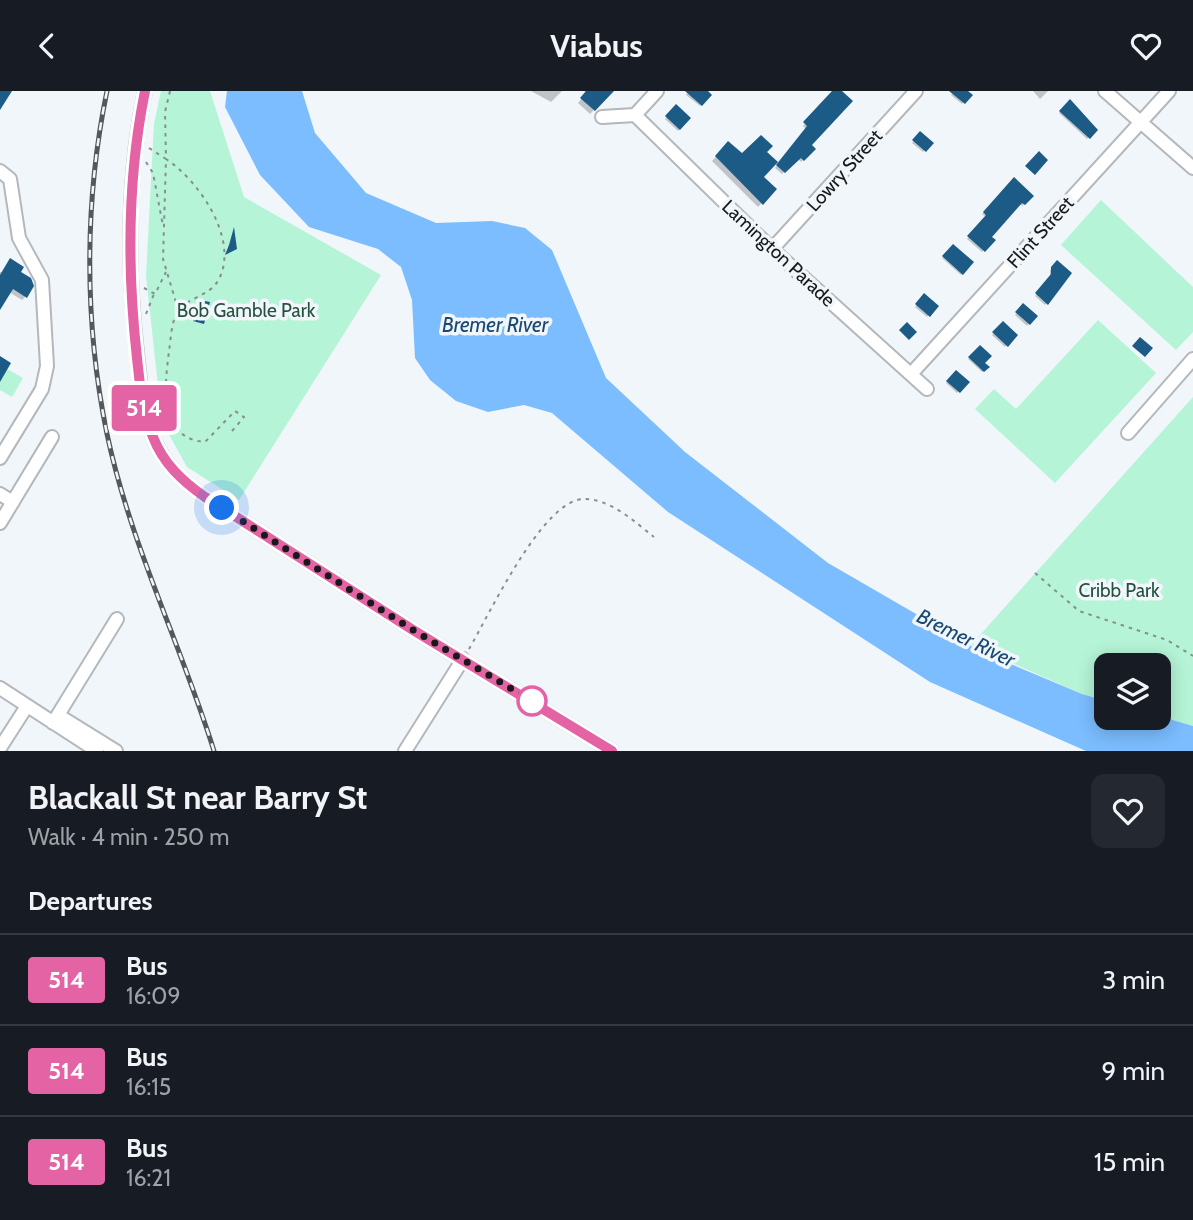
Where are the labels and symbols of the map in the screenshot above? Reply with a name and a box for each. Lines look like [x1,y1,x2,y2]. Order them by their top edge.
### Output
street label: Lowry Street [802,124,887,216]
street label: Flint Street [1002,191,1079,273]
street label: Lamington Parade [717,195,840,312]
park label: Bob Gamble Park [177,299,316,322]
water label: Bremer River [442,312,550,337]
line badge: 514 [104,385,184,431]
your location [204,490,239,525]
park label: Cribb Park [1078,579,1160,602]
water label: Bremer River [913,603,1021,673]
unlabelled marker [517,686,547,716]

